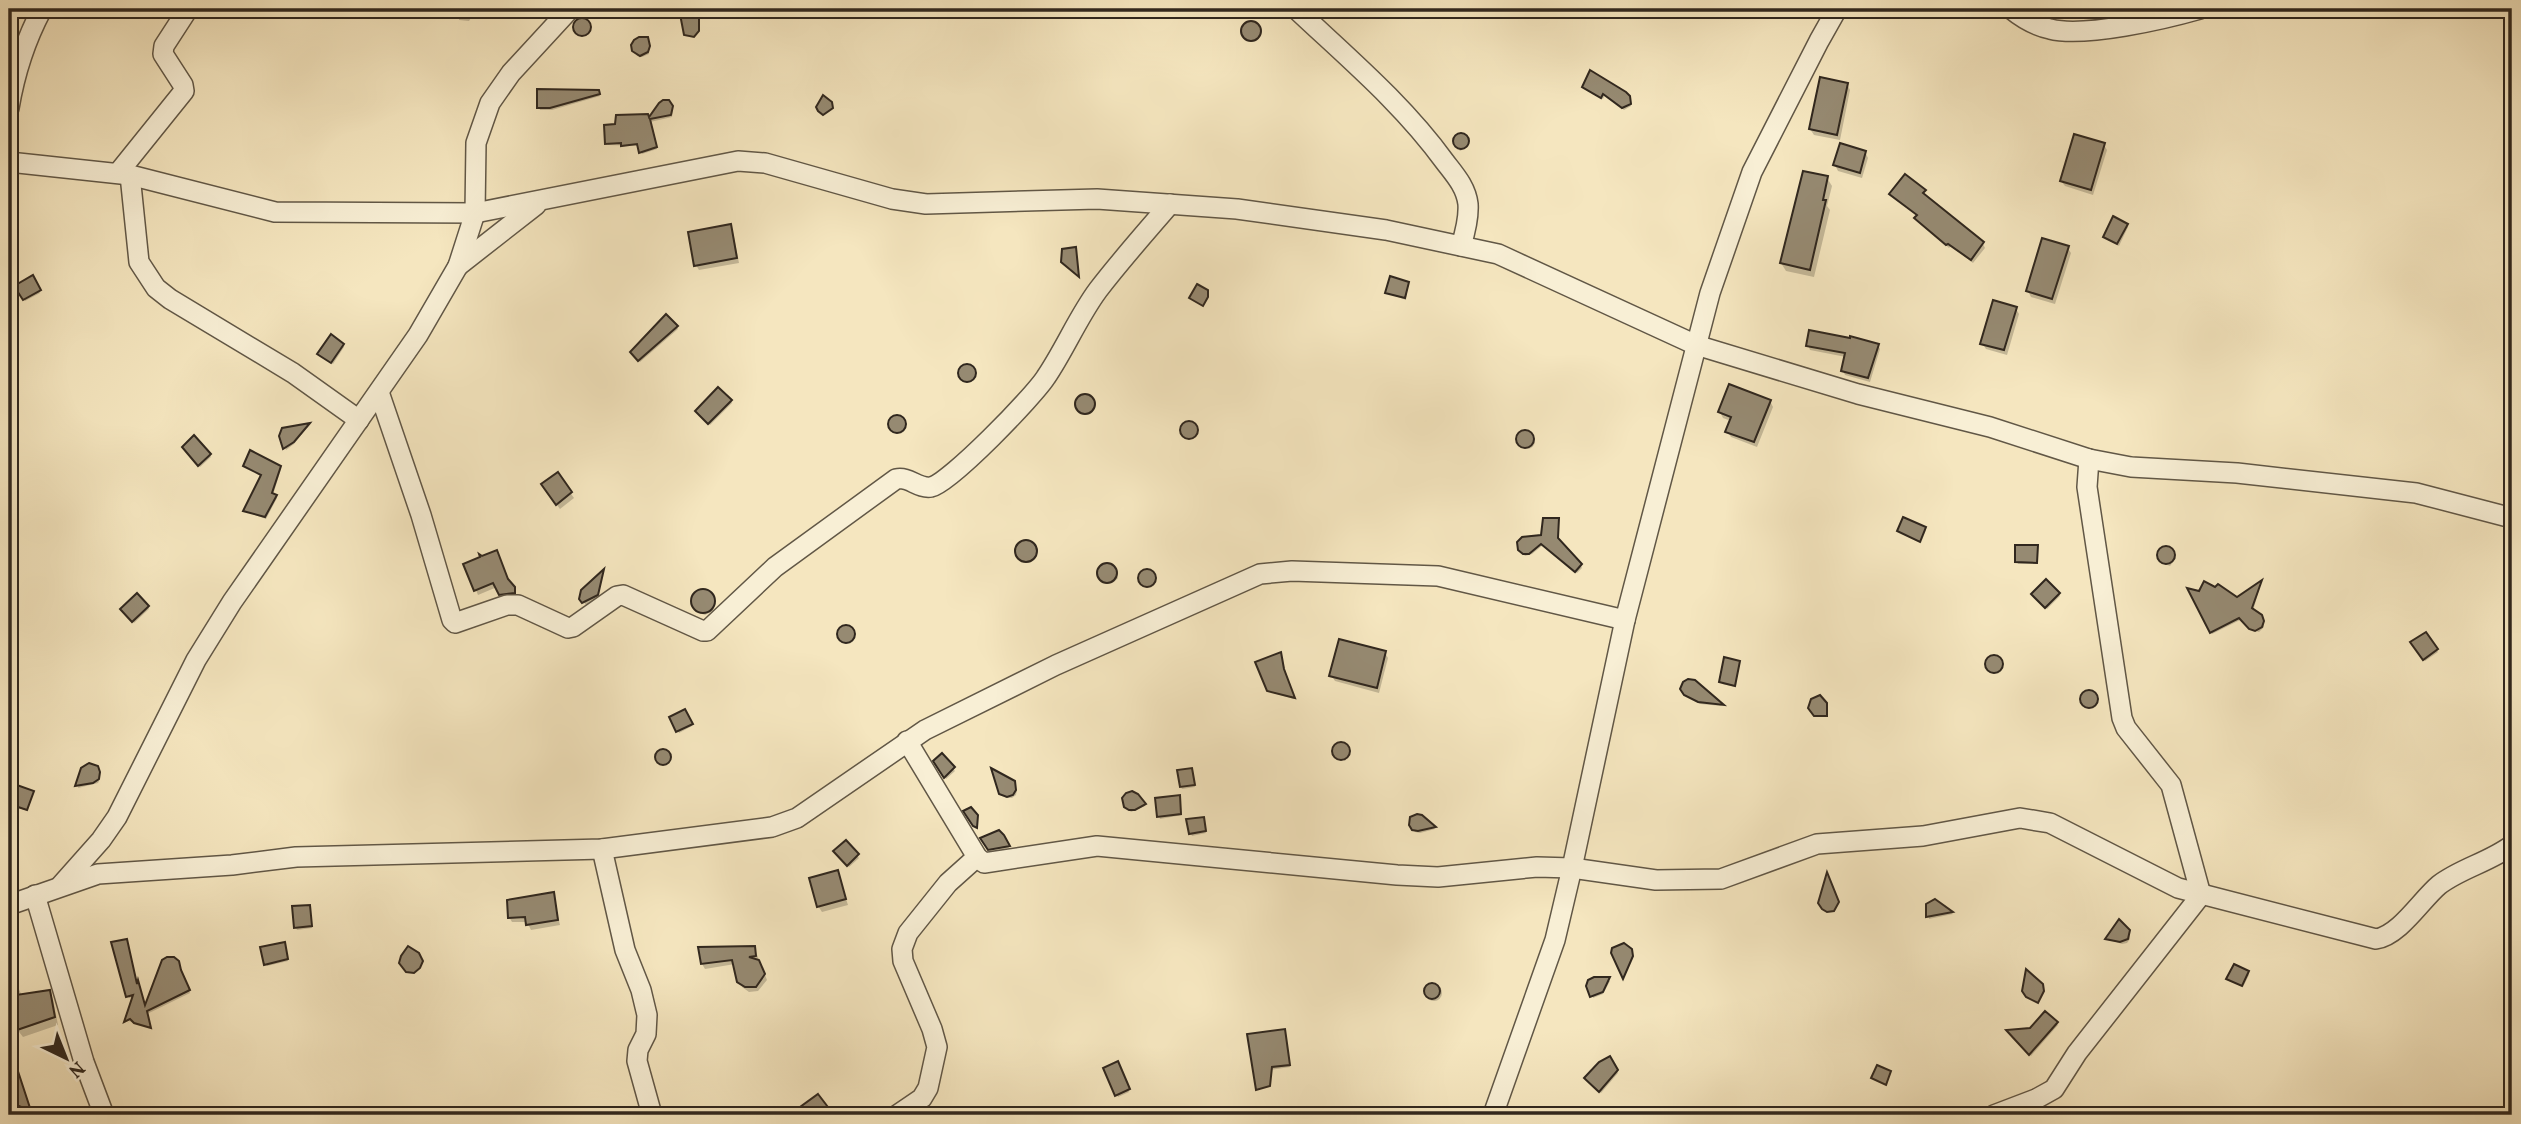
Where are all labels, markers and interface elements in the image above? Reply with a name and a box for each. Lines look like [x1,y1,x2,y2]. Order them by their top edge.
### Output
north arrow [32,1023,102,1092]
text: N [62,1055,90,1083]

